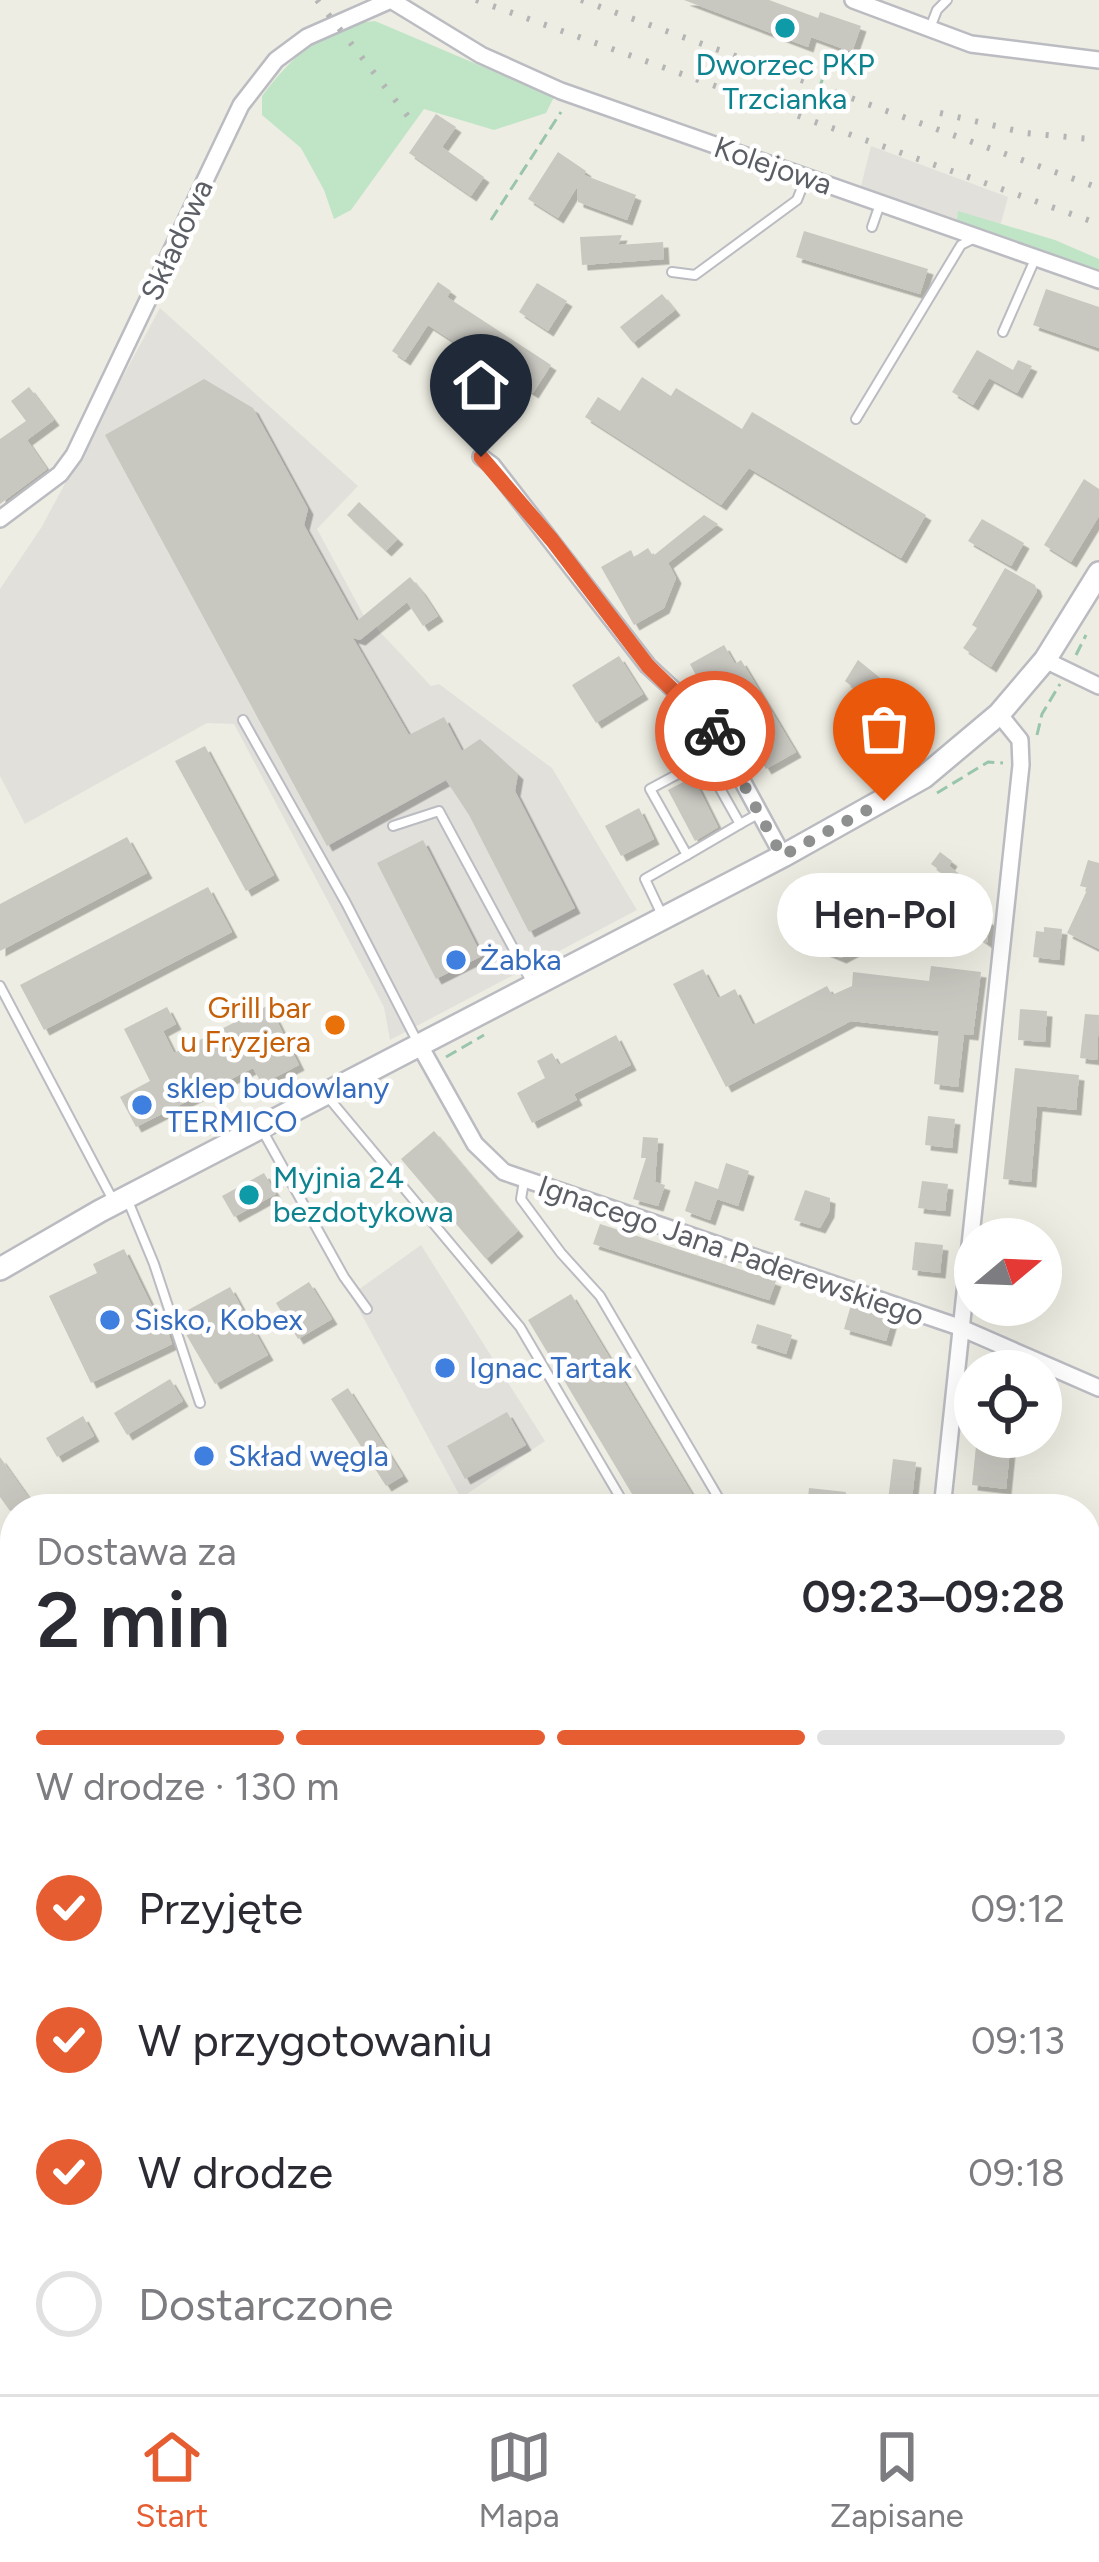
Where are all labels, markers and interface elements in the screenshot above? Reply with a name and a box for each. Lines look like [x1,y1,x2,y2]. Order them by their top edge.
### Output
marker: Dworzec PKP Trzcianka [772,15,798,41]
place label: Dworzec PKP Trzcianka [695,46,875,117]
street label: Kolejowa [709,128,837,203]
street label: Składowa [132,173,221,306]
pin [430,334,532,457]
icon: home [448,352,514,418]
courier [655,671,775,791]
pin [833,678,935,801]
icon: bag [851,696,917,762]
icon: bike [682,698,748,764]
callout: Hen-Pol [776,873,992,957]
text: Hen-Pol [813,891,957,938]
place label: Żabka [480,941,562,978]
marker: Żabka [443,947,469,973]
place label: Grill bar u Fryzjera [180,989,311,1060]
marker: Grill bar u Fryzjera [322,1012,348,1038]
place label: sklep budowlany TERMICO [166,1069,389,1140]
marker: sklep budowlany TERMICO [129,1092,155,1118]
place label: Myjnia 24 bezdotykowa [273,1159,454,1230]
street label: Ignacego Jana Paderewskiego [533,1167,929,1334]
marker: Myjnia 24 bezdotykowa [236,1182,262,1208]
north arrow [954,1218,1062,1326]
map controls [954,1218,1062,1458]
place label: Sisko, Kobex [134,1301,303,1338]
marker: Sisko, Kobex [97,1307,123,1333]
place label: Ignac Tartak [469,1349,632,1386]
button: locate [954,1350,1062,1458]
marker: Ignac Tartak [432,1355,458,1381]
place label: Skład węgla [228,1437,389,1474]
marker: Skład węgla [191,1443,217,1469]
text: Dostawa za [36,1528,237,1575]
text: 09:23–09:28 [801,1569,1065,1623]
text: 2 min [36,1573,230,1667]
text: W drodze · 130 m [36,1763,339,1810]
icon: check [36,1875,102,1941]
text: Przyjęte [138,1881,303,1935]
text: 09:12 [970,1885,1065,1932]
icon: check [36,2007,102,2073]
text: W przygotowaniu [138,2013,493,2067]
text: 09:13 [971,2017,1065,2064]
icon: check [36,2139,102,2205]
text: W drodze [138,2145,333,2199]
text: 09:18 [968,2149,1065,2196]
text: Dostarczone [138,2277,393,2331]
tab: Start [135,2424,208,2535]
tab: Mapa [479,2424,560,2535]
tab: Zapisane [830,2424,964,2535]

